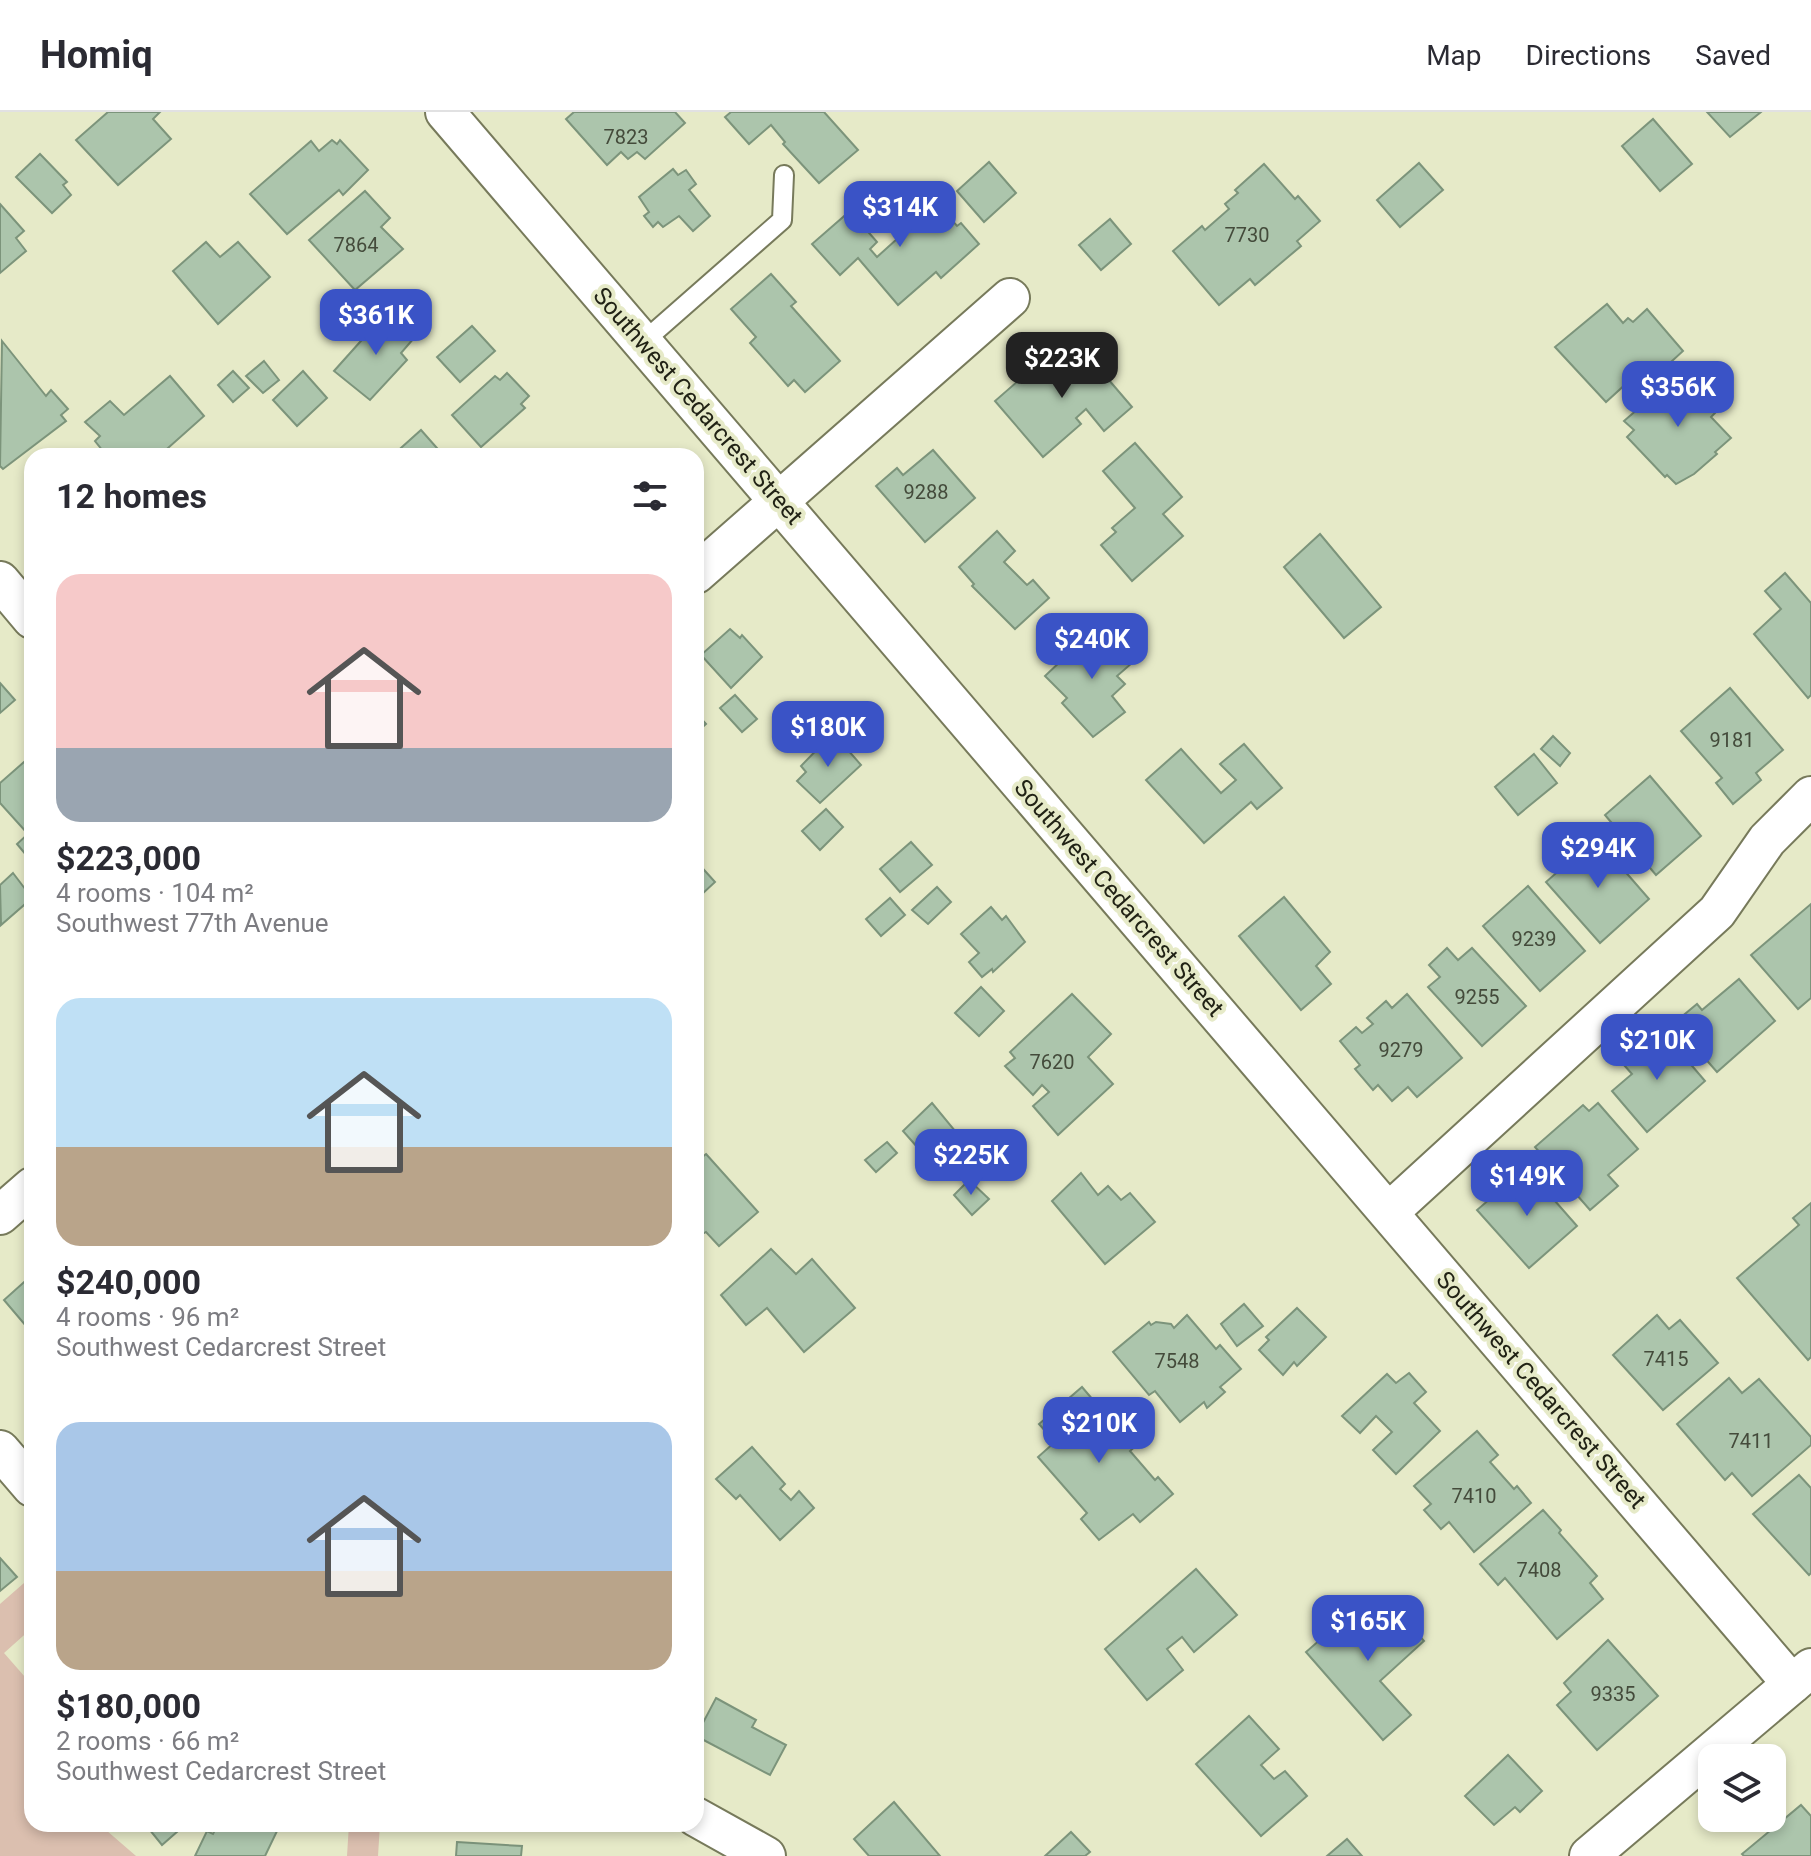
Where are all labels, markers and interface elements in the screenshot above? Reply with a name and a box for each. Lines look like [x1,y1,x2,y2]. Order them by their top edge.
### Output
text: Homiq [40,33,153,77]
text: Map [1426,39,1482,72]
text: Directions [1526,39,1651,72]
text: Saved [1695,39,1771,72]
house number: 7823 [604,125,648,149]
pin: $314K [844,181,956,249]
text: $314K [862,192,938,222]
house number: 7730 [1225,223,1269,247]
house number: 7864 [334,233,378,257]
street label: Southwest Cedarcrest Street [587,282,809,530]
pin: $361K [320,289,432,357]
text: $361K [338,300,414,330]
pin: $223K [1006,332,1118,400]
text: $223K [1024,343,1100,373]
pin: $356K [1622,361,1734,429]
text: $356K [1640,372,1716,402]
icon: filters [628,474,672,518]
text: 12 homes [56,476,207,516]
house number: 9288 [904,480,948,504]
pin: $240K [1036,613,1148,681]
text: $240K [1054,624,1130,654]
icon: home [292,626,436,770]
pin: $180K [772,701,884,769]
text: $180K [790,712,866,742]
house number: 9181 [1710,728,1754,752]
street label: Southwest Cedarcrest Street [1008,774,1230,1022]
pin: $294K [1542,822,1654,890]
text: $294K [1560,833,1636,863]
text: $223,000 [56,838,201,878]
text: 4 rooms · 104 m² [56,878,254,908]
text: Southwest 77th Avenue [56,908,329,938]
house number: 9239 [1512,927,1556,951]
house number: 9255 [1455,985,1499,1009]
pin: $210K [1601,1014,1713,1082]
text: $210K [1619,1025,1695,1055]
house number: 9279 [1379,1038,1423,1062]
icon: home [292,1050,436,1194]
house number: 7620 [1030,1050,1074,1074]
pin: $225K [915,1129,1027,1197]
text: $225K [933,1140,1009,1170]
pin: $149K [1471,1150,1583,1218]
text: $149K [1489,1161,1565,1191]
text: $240,000 [56,1262,201,1302]
street label: Southwest Cedarcrest Street [1430,1266,1652,1514]
text: 4 rooms · 96 m² [56,1302,239,1332]
text: Southwest Cedarcrest Street [56,1332,386,1362]
house number: 7415 [1644,1347,1688,1371]
house number: 7548 [1155,1349,1199,1373]
pin: $210K [1043,1397,1155,1465]
text: $210K [1061,1408,1137,1438]
house number: 7411 [1729,1429,1773,1453]
icon: home [292,1474,436,1618]
house number: 7410 [1452,1484,1496,1508]
house number: 7408 [1517,1558,1561,1582]
pin: $165K [1312,1595,1424,1663]
text: $165K [1330,1606,1406,1636]
house number: 9335 [1591,1682,1635,1706]
text: $180,000 [56,1686,201,1726]
text: 2 rooms · 66 m² [56,1726,239,1756]
map controls [1698,1744,1786,1832]
button: layers [1698,1744,1786,1832]
text: Southwest Cedarcrest Street [56,1756,386,1786]

